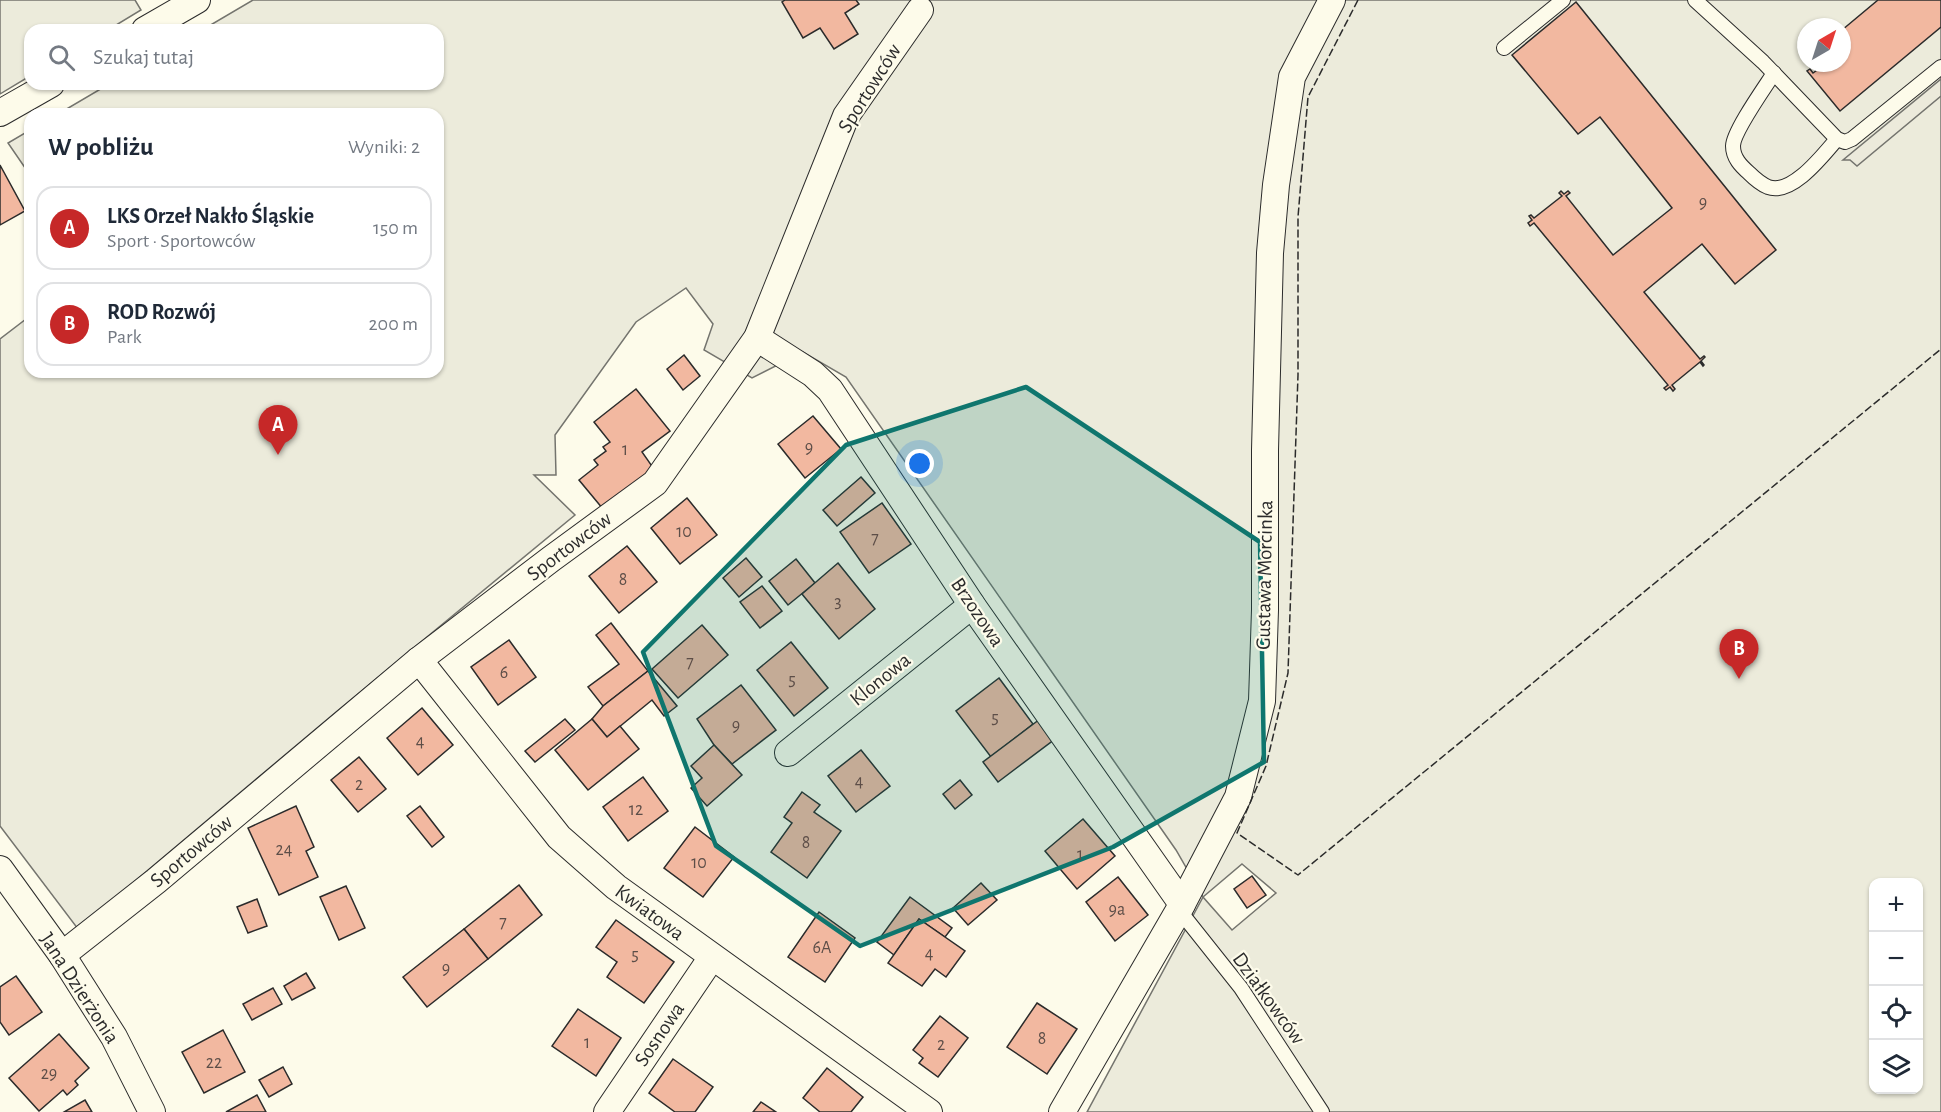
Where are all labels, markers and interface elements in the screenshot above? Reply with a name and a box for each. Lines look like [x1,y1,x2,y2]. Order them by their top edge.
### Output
north arrow [1797,18,1851,72]
search box [24,24,444,90]
street label: Sportowców [834,40,905,136]
icon: search [45,41,78,74]
text: Szukaj tutaj [93,46,194,68]
text: W pobliżu [48,134,154,160]
text: Wyniki: 2 [348,137,420,157]
house number: 9 [1699,194,1707,212]
text: LKS Orzeł Nakło Śląskie [107,205,314,227]
text: A [64,218,76,238]
text: 150 m [373,218,418,238]
text: Sport · Sportowców [107,231,256,251]
text: ROD Rozwój [107,301,216,323]
text: B [64,314,75,334]
text: 200 m [368,314,418,334]
text: Park [107,327,142,347]
pin: A [258,406,298,455]
house number: 9 [805,439,813,457]
house number: 1 [622,441,628,459]
your location [905,449,934,478]
street label: Gustawa Morcinka [1253,500,1276,650]
street label: Sportowców [523,508,616,585]
house number: 10 [676,523,692,541]
house number: 7 [871,530,879,548]
house number: 8 [619,571,627,589]
street label: Brzozowa [947,574,1008,651]
house number: 3 [834,593,842,611]
pin: B [1720,630,1758,679]
street label: Klonowa [846,649,915,710]
house number: 7 [686,654,694,672]
house number: 6 [500,664,508,682]
house number: 5 [788,671,796,689]
house number: 5 [991,709,999,727]
house number: 9 [732,717,740,735]
house number: 4 [416,733,425,751]
house number: 4 [855,773,864,791]
house number: 2 [355,776,363,794]
house number: 12 [629,801,643,819]
street label: Sportowców [146,811,236,892]
house number: 8 [802,834,810,852]
house number: 24 [276,841,293,859]
house number: 1 [1077,846,1083,864]
house number: 10 [691,854,707,872]
map controls [1869,878,1923,1094]
button: + [1869,878,1923,932]
street label: Kwiatowa [611,880,688,945]
house number: 9a [1109,901,1125,919]
house number: 7 [499,914,507,932]
street label: Jana Dzierżonia [36,929,123,1048]
button: − [1869,932,1923,986]
house number: 6A [813,939,832,957]
house number: 4 [925,945,934,963]
house number: 5 [631,946,639,964]
street label: Działkowców [1228,948,1309,1048]
house number: 9 [442,960,450,978]
button: locate [1869,986,1923,1040]
street label: Sosnowa [631,998,688,1070]
house number: 8 [1038,1030,1046,1048]
house number: 1 [584,1034,590,1052]
house number: 2 [937,1036,945,1054]
button: layers [1869,1040,1923,1094]
house number: 22 [206,1054,222,1072]
house number: 29 [41,1065,57,1083]

